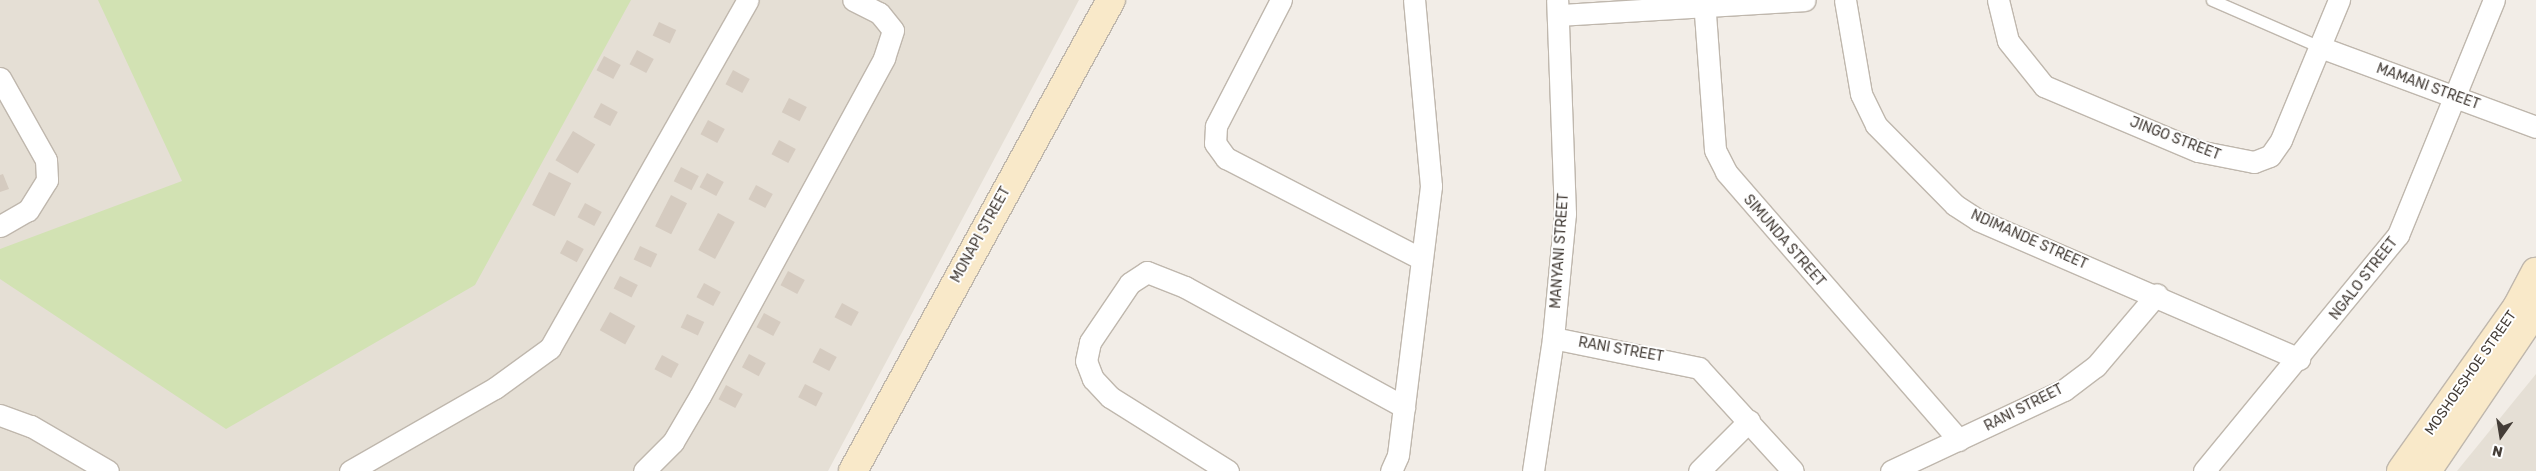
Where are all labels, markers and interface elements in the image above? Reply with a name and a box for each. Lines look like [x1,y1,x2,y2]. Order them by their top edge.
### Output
street label: MAMANI STREET [2374,60,2482,114]
street label: JINGO STREET [2127,114,2223,164]
street label: MONAPI STREET [948,184,1014,286]
street label: SIMUNDA STREET [1739,192,1829,290]
street label: MANYANI STREET [1548,193,1572,309]
street label: NDIMANDE STREET [1968,207,2090,273]
street label: NGALO STREET [2327,234,2401,324]
street label: MOSHOESHOE STREET [2422,307,2520,439]
street label: RANI STREET [1577,334,1665,366]
street label: RANI STREET [1982,381,2066,435]
north arrow [2476,411,2526,461]
text: N [2491,442,2504,461]

